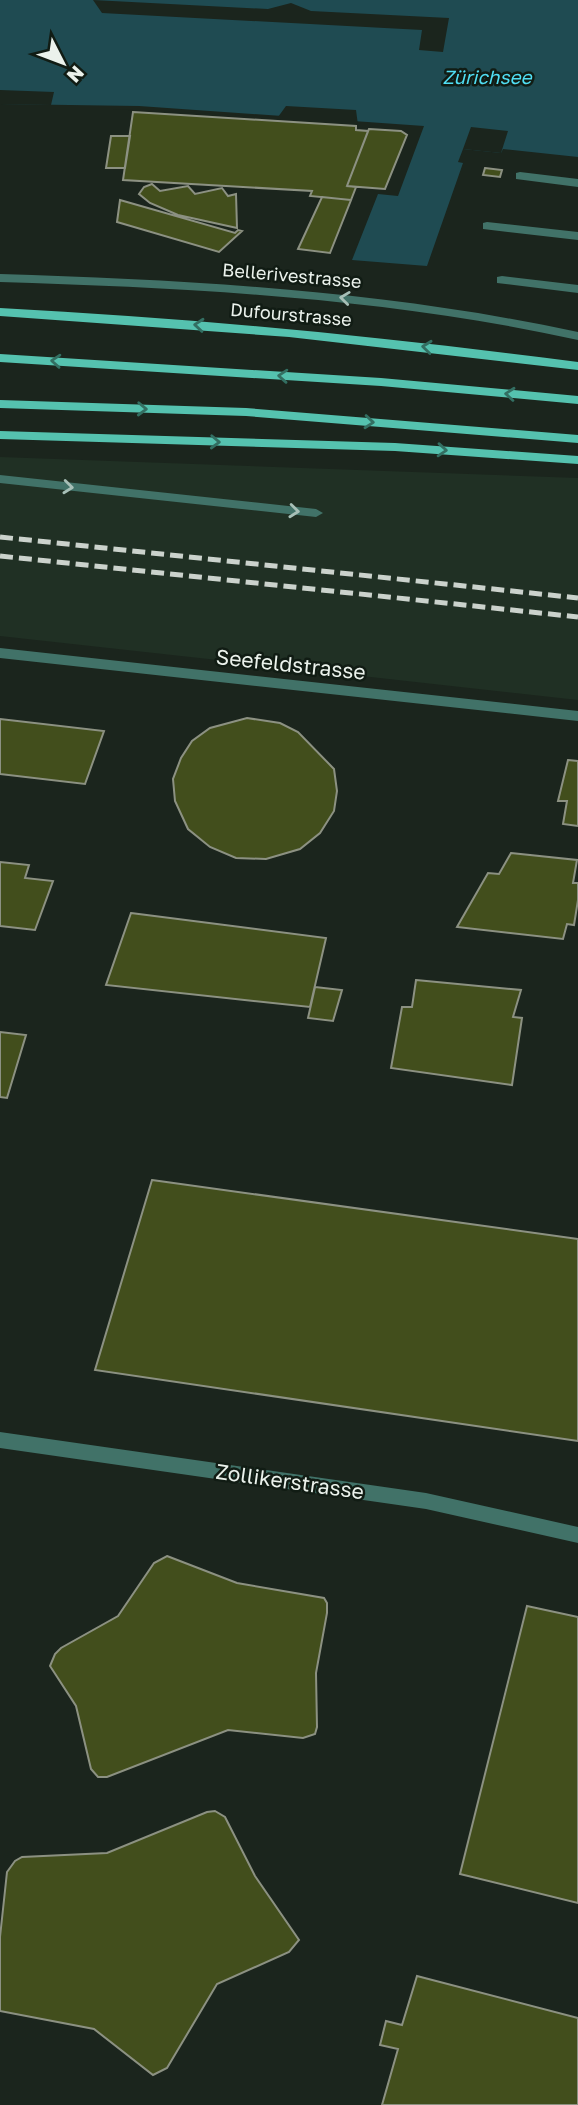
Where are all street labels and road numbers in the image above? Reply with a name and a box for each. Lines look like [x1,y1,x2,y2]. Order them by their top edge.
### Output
street label: Bellerivestrasse [222,258,362,292]
street label: Dufourstrasse [229,298,353,330]
street label: Seefeldstrasse [215,643,367,685]
street label: Zollikerstrasse [214,1458,366,1504]

